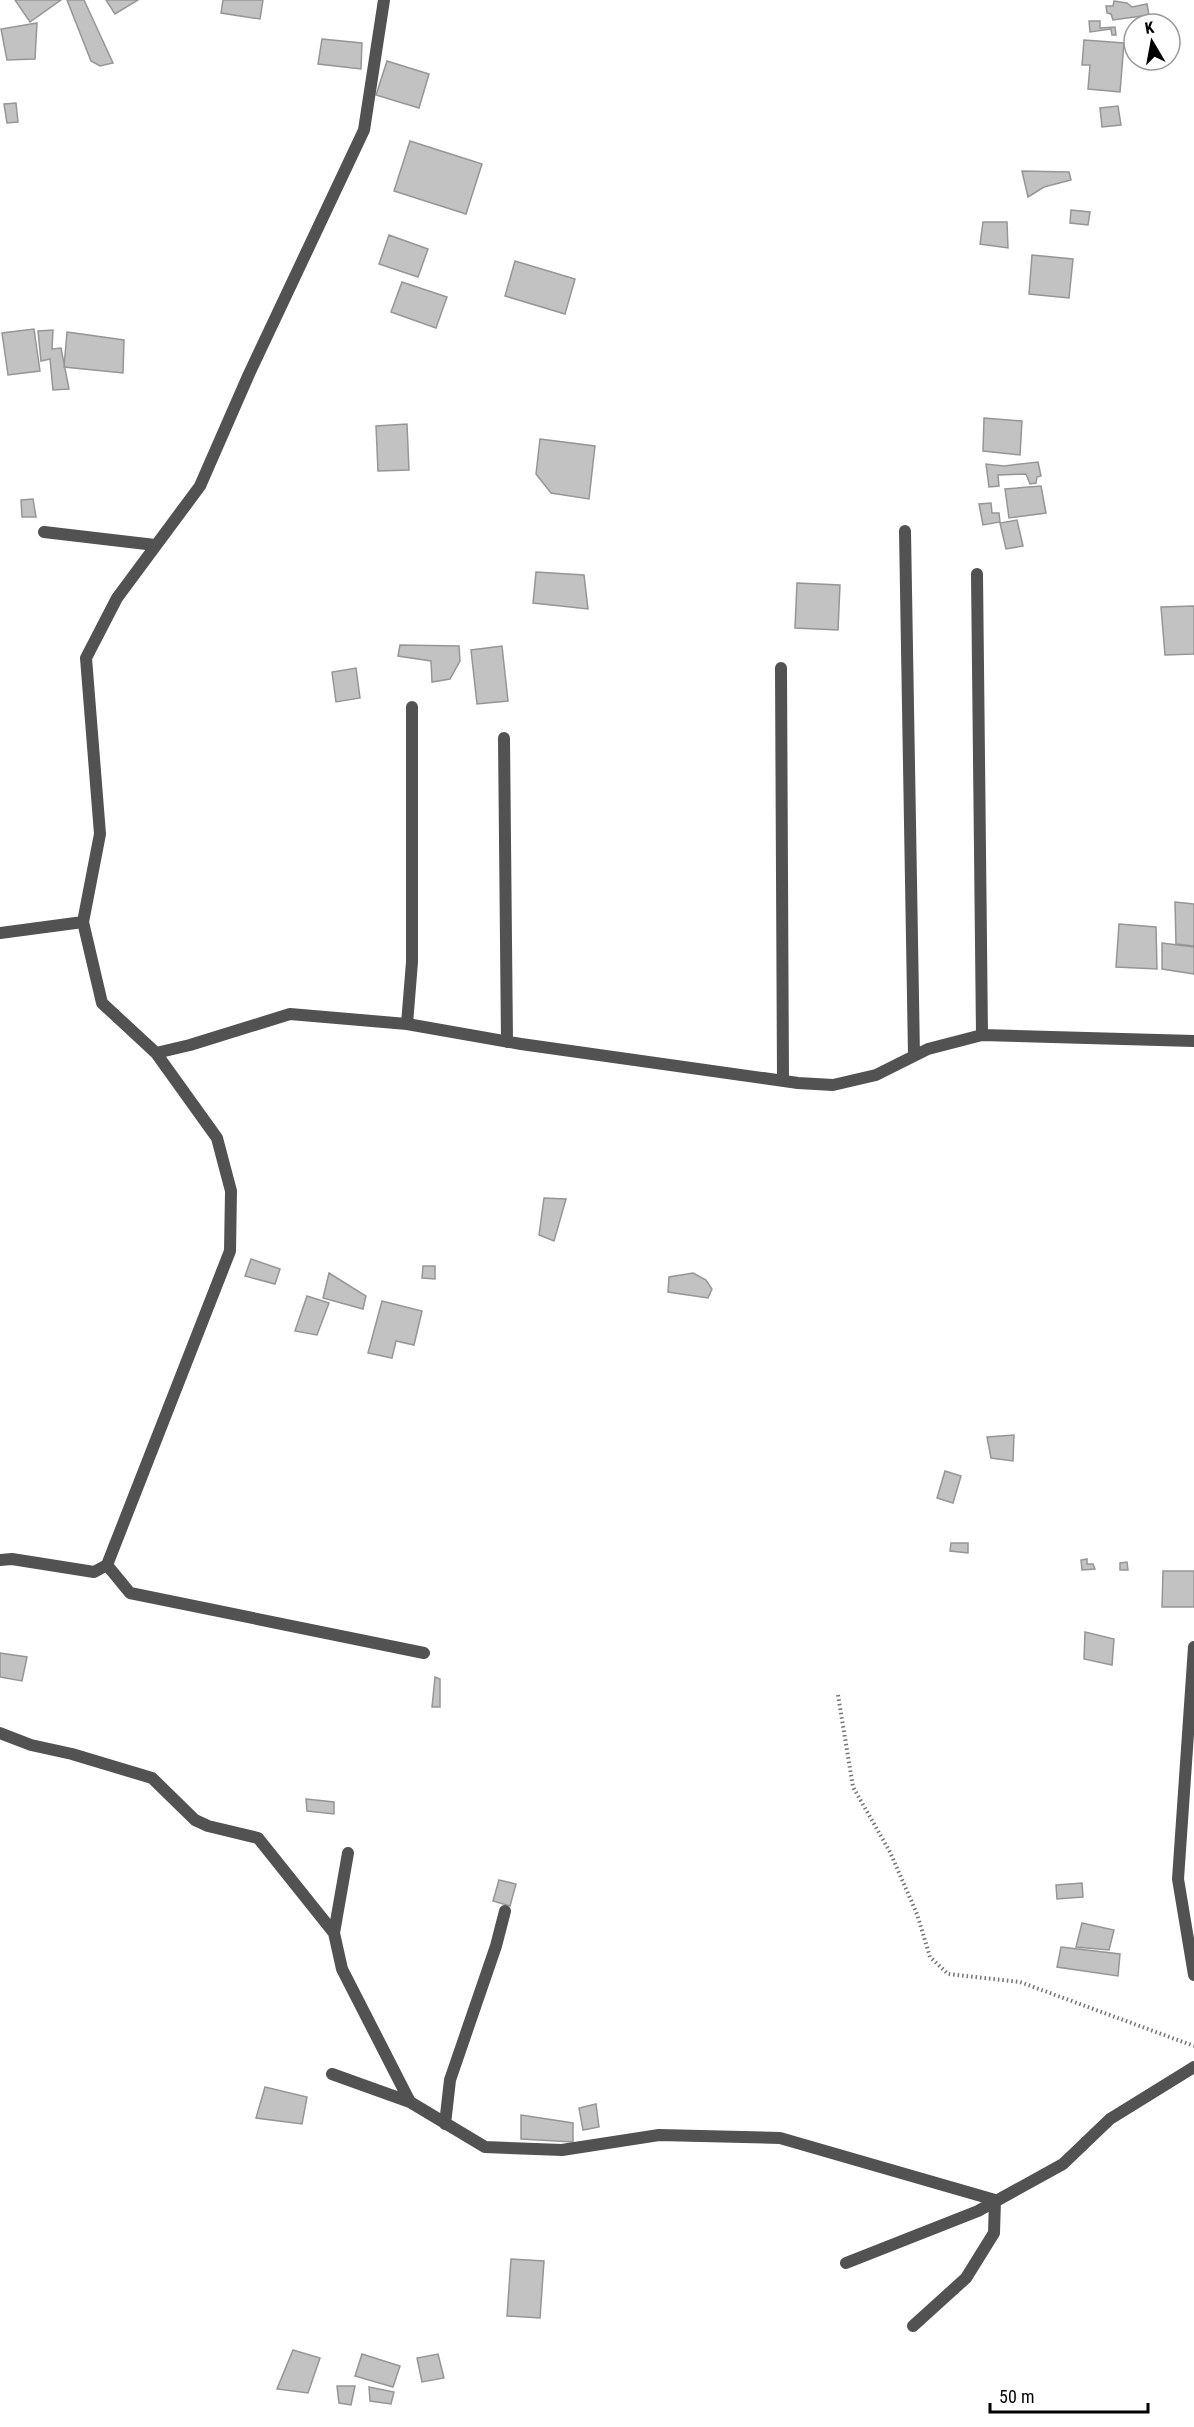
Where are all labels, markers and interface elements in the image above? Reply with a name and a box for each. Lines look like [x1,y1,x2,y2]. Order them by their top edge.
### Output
north arrow [1122,12,1182,72]
text: K [1143,18,1156,38]
scale bar [990,2376,1148,2414]
text: 50 m [999,2386,1034,2407]

